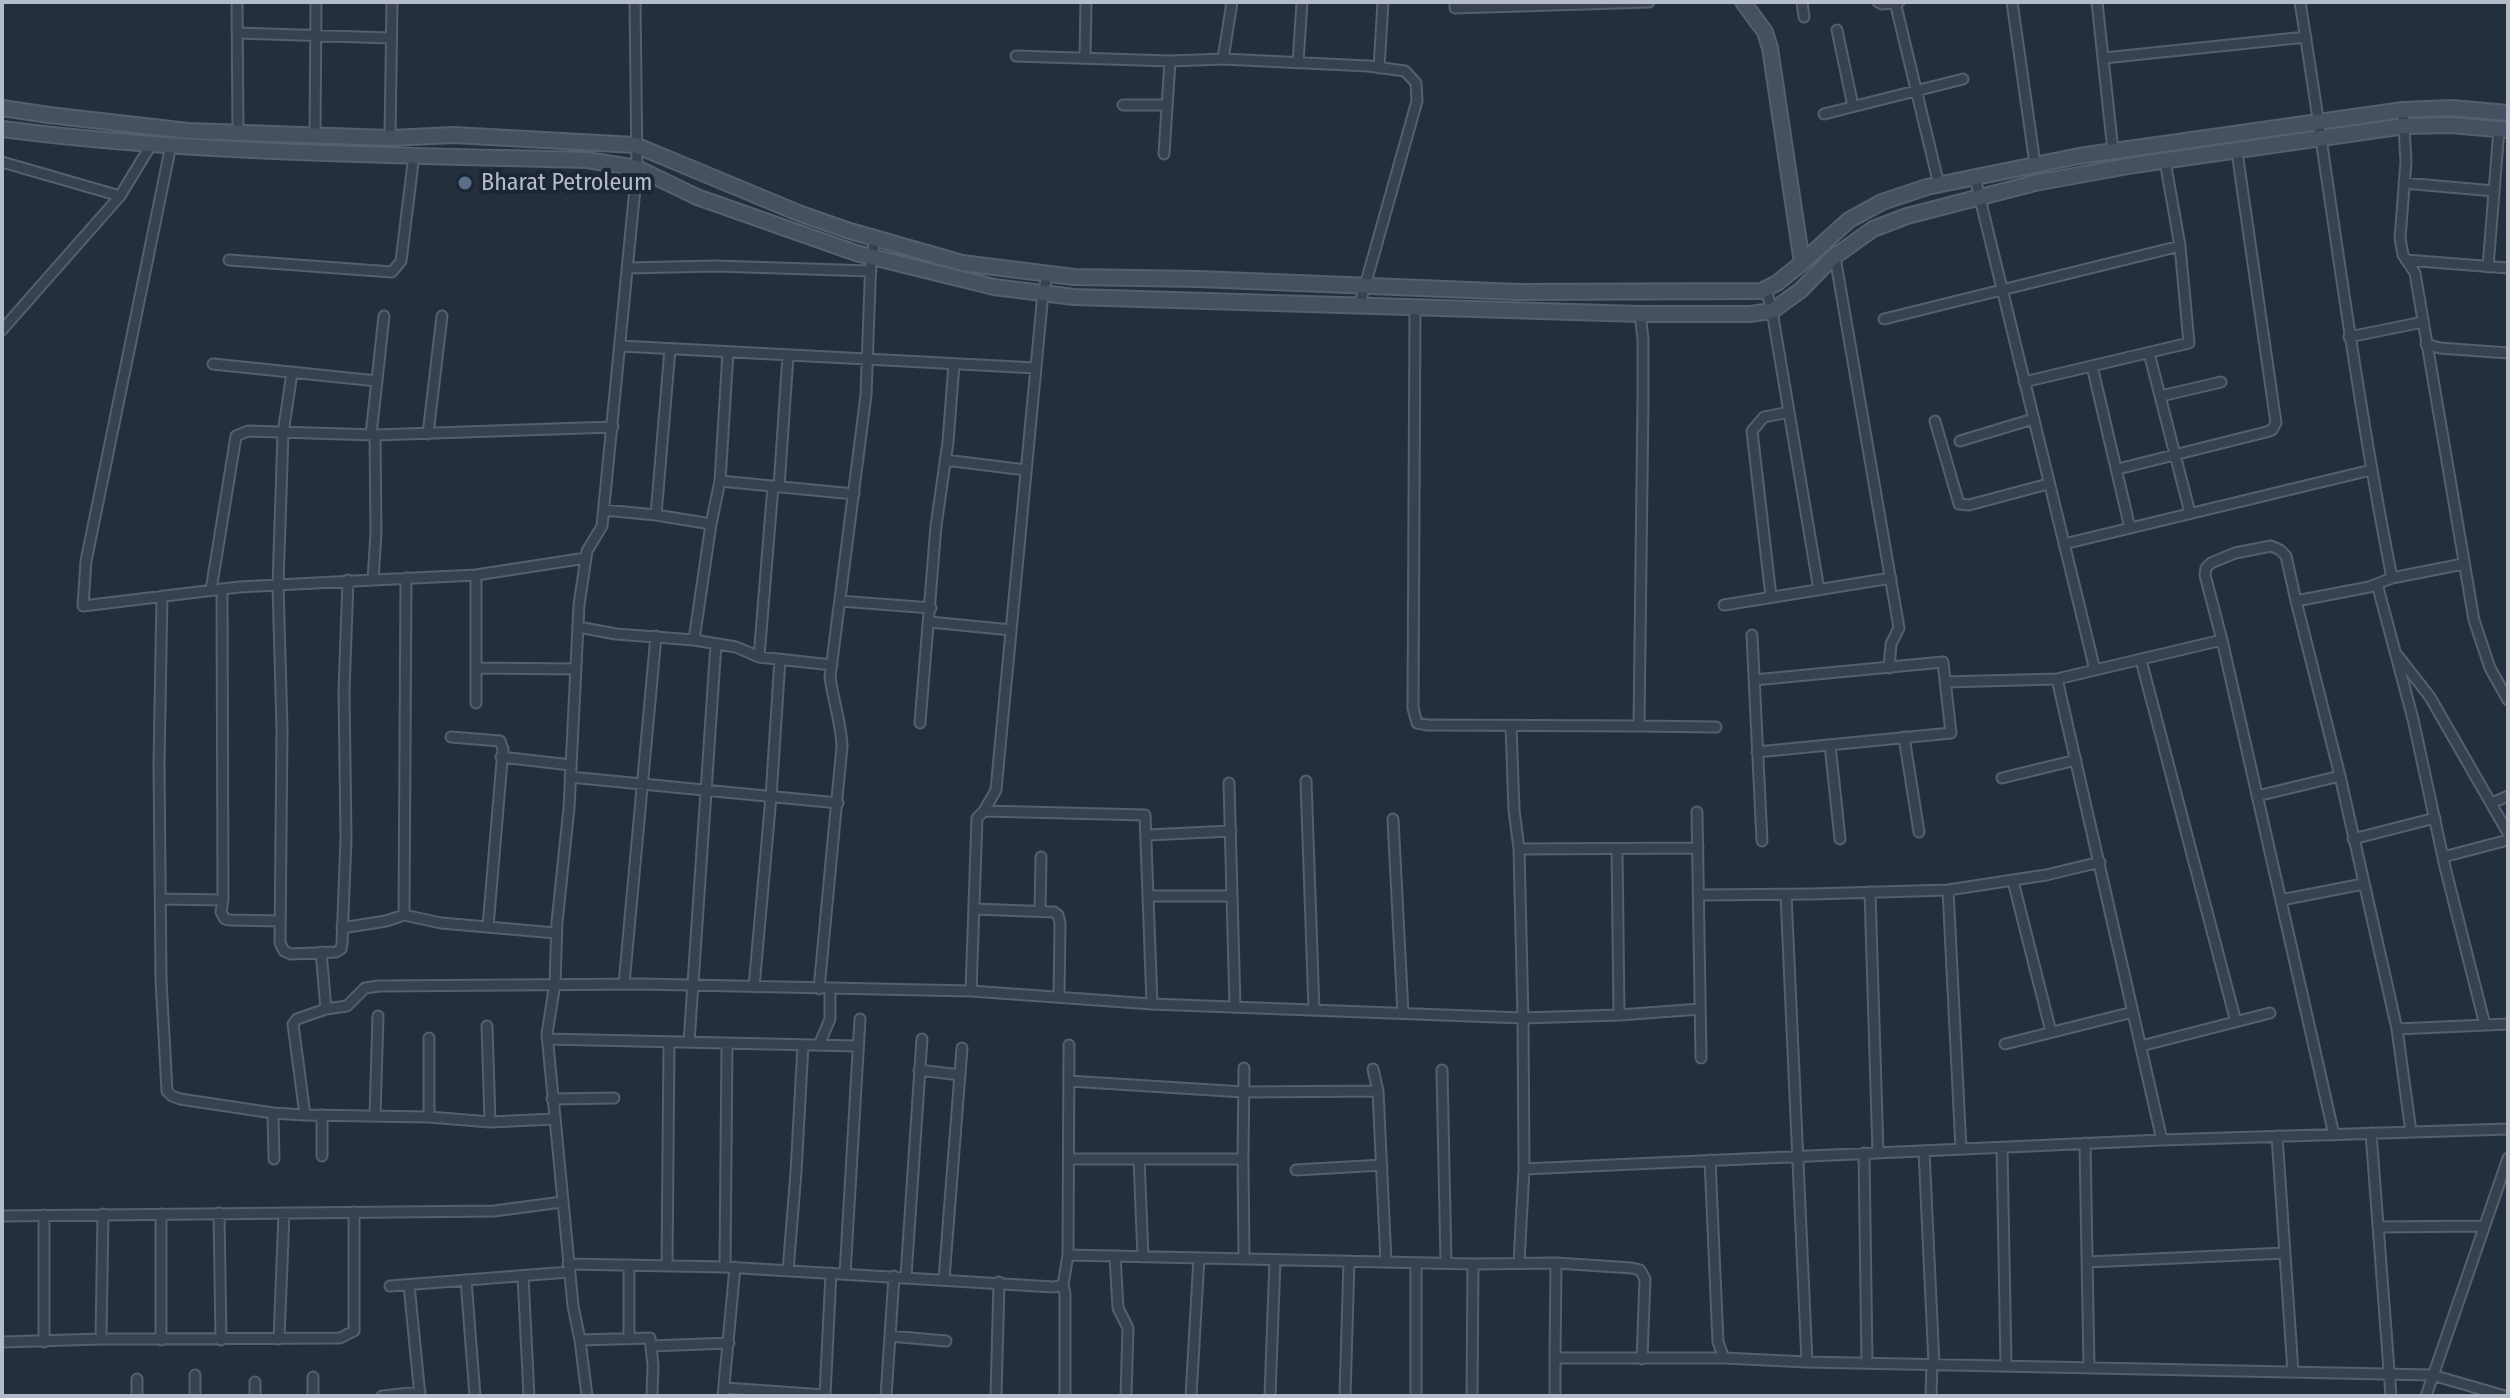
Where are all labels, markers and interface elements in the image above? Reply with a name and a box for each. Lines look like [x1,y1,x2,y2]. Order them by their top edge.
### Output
place label: Bharat Petroleum [481,169,652,197]
marker: Bharat Petroleum [456,174,474,192]

